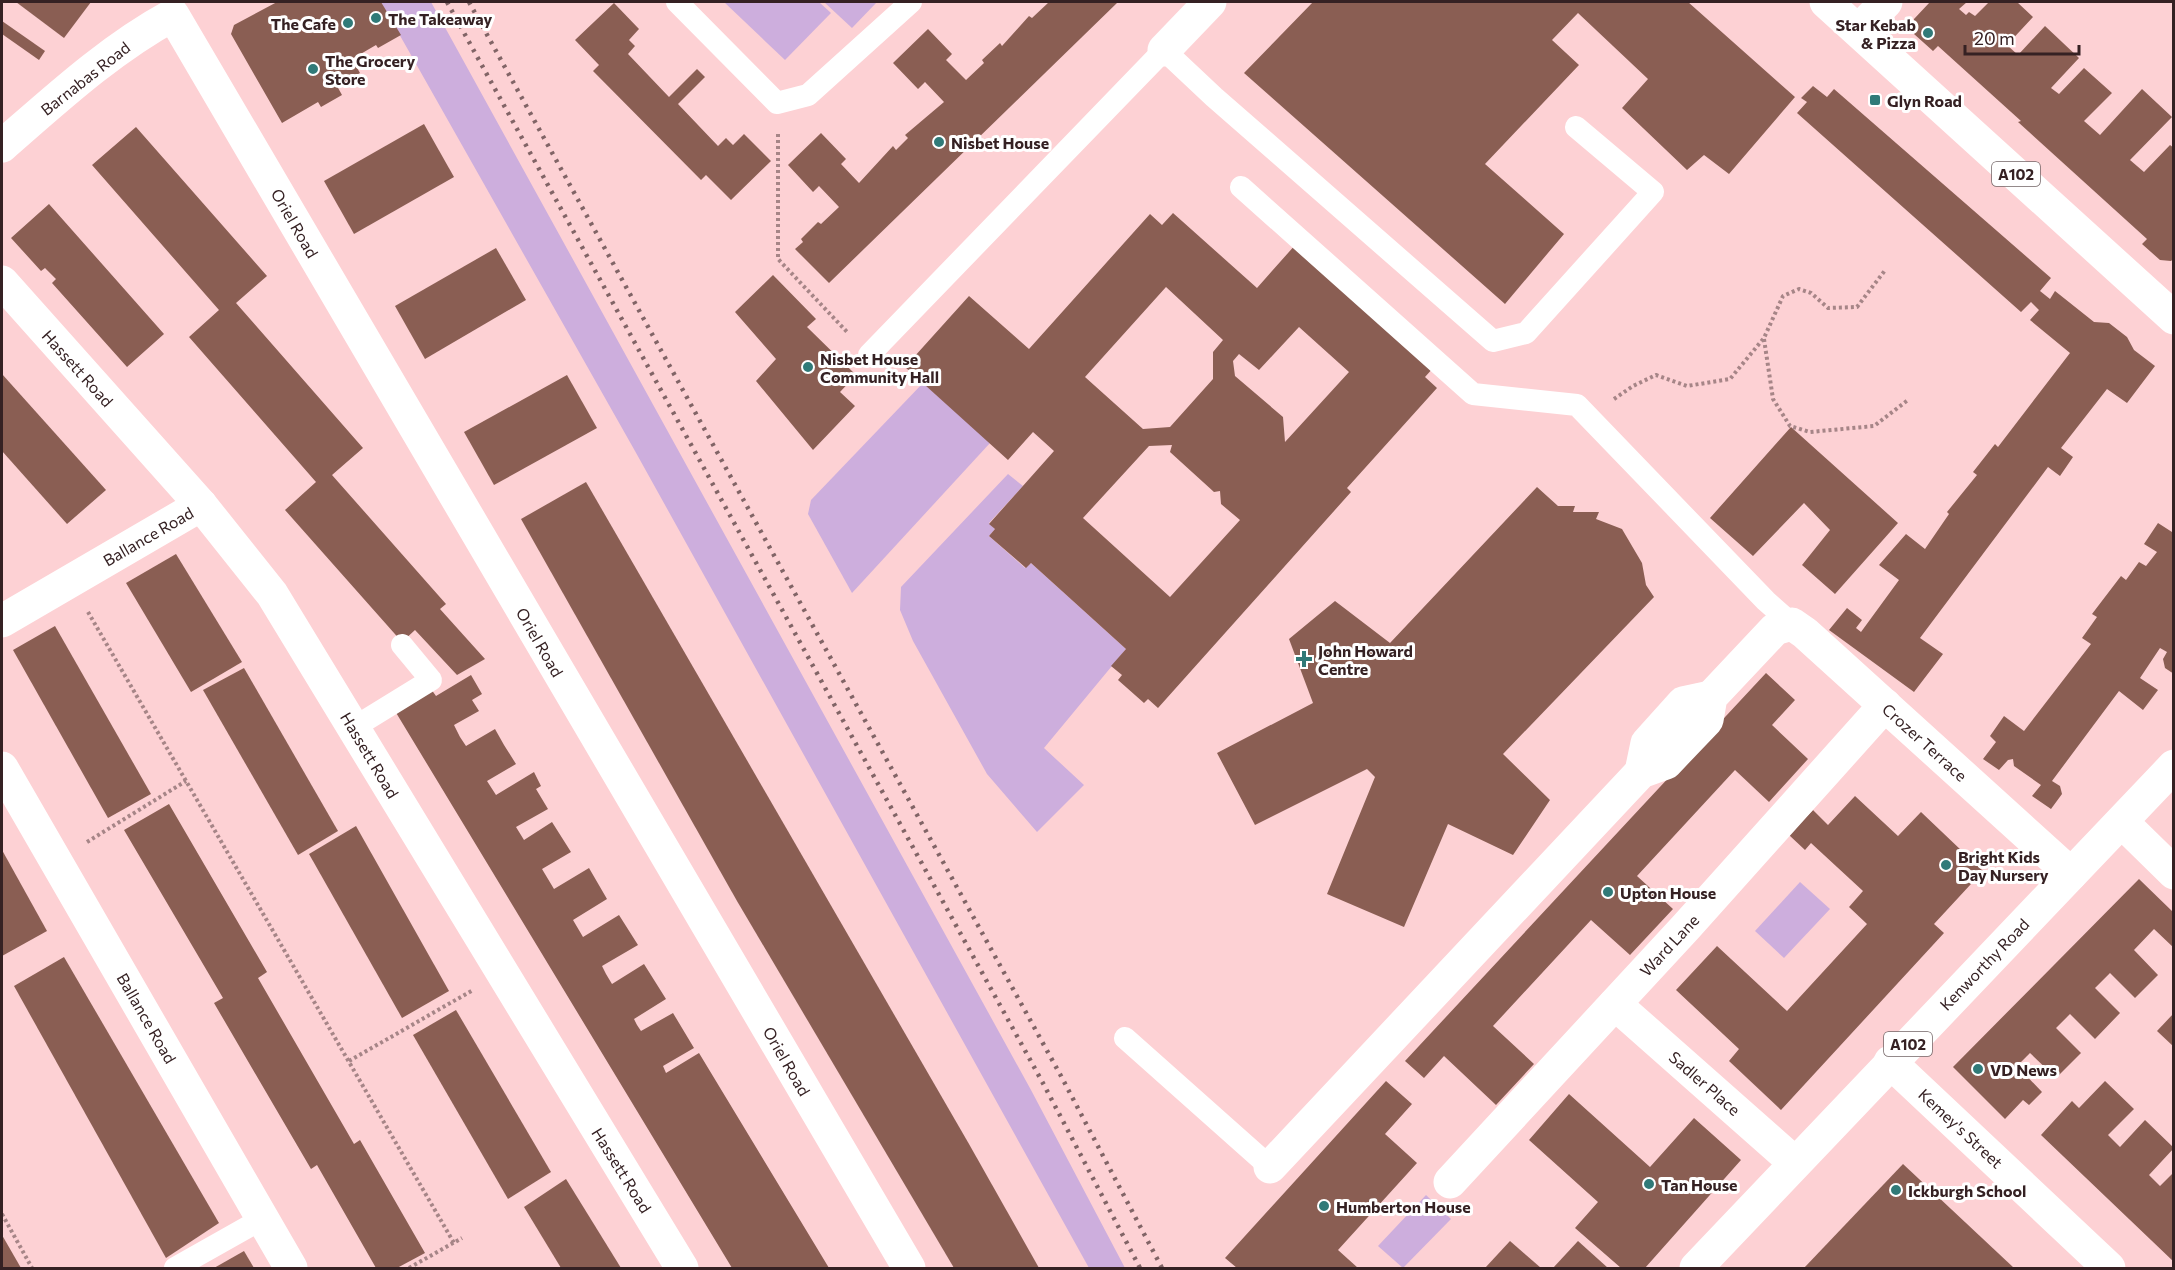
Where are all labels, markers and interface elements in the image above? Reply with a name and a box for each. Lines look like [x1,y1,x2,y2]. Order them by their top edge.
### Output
place label: The Takeaway [388,9,492,28]
marker: The Takeaway [369,11,383,25]
place label: The Cafe [271,14,336,33]
place label: Star Kebab & Pizza [1835,15,1916,52]
marker: The Cafe [341,16,355,30]
scale bar [1965,18,2079,56]
marker: Star Kebab & Pizza [1921,26,1935,40]
text: 20 m [1974,27,2015,49]
street label: Barnabas Road [37,37,133,119]
place label: The Grocery Store [325,51,415,88]
marker: The Grocery Store [306,62,320,76]
place label: Glyn Road [1887,91,1962,110]
marker: Glyn Road [1868,93,1882,107]
place label: Nisbet House [951,133,1049,152]
marker: Nisbet House [932,135,946,149]
road number: A102 [1992,162,2040,186]
street label: Oriel Road [268,185,322,261]
street label: Hassett Road [39,326,117,410]
place label: Nisbet House Community Hall [820,349,939,386]
marker: Nisbet House Community Hall [801,360,815,374]
street label: Ballance Road [99,502,197,570]
street label: Oriel Road [513,604,567,680]
place label: John Howard Centre [1318,641,1413,678]
marker: John Howard Centre [1295,650,1313,668]
street label: Crozer Terrace [1879,699,1971,785]
street label: Hassett Road [337,709,403,801]
place label: Bright Kids Day Nursery [1958,847,2049,884]
marker: Bright Kids Day Nursery [1939,858,1953,872]
place label: Upton House [1620,883,1716,902]
marker: Upton House [1601,885,1615,899]
street label: Ward Lane [1636,910,1702,980]
street label: Kenworthy Road [1935,914,2033,1014]
street label: Ballance Road [113,969,181,1067]
street label: Oriel Road [760,1023,814,1099]
road number: A102 [1884,1032,1932,1056]
street label: Sadler Place [1666,1047,1744,1119]
place label: VD News [1990,1060,2057,1079]
marker: VD News [1971,1062,1985,1076]
street label: Kemey's Street [1915,1084,2007,1172]
street label: Hassett Road [588,1124,656,1216]
place label: Tan House [1661,1175,1738,1194]
marker: Tan House [1642,1177,1656,1191]
place label: Ickburgh School [1908,1181,2026,1200]
marker: Ickburgh School [1889,1183,1903,1197]
place label: Humberton House [1336,1197,1471,1216]
marker: Humberton House [1317,1199,1331,1213]

